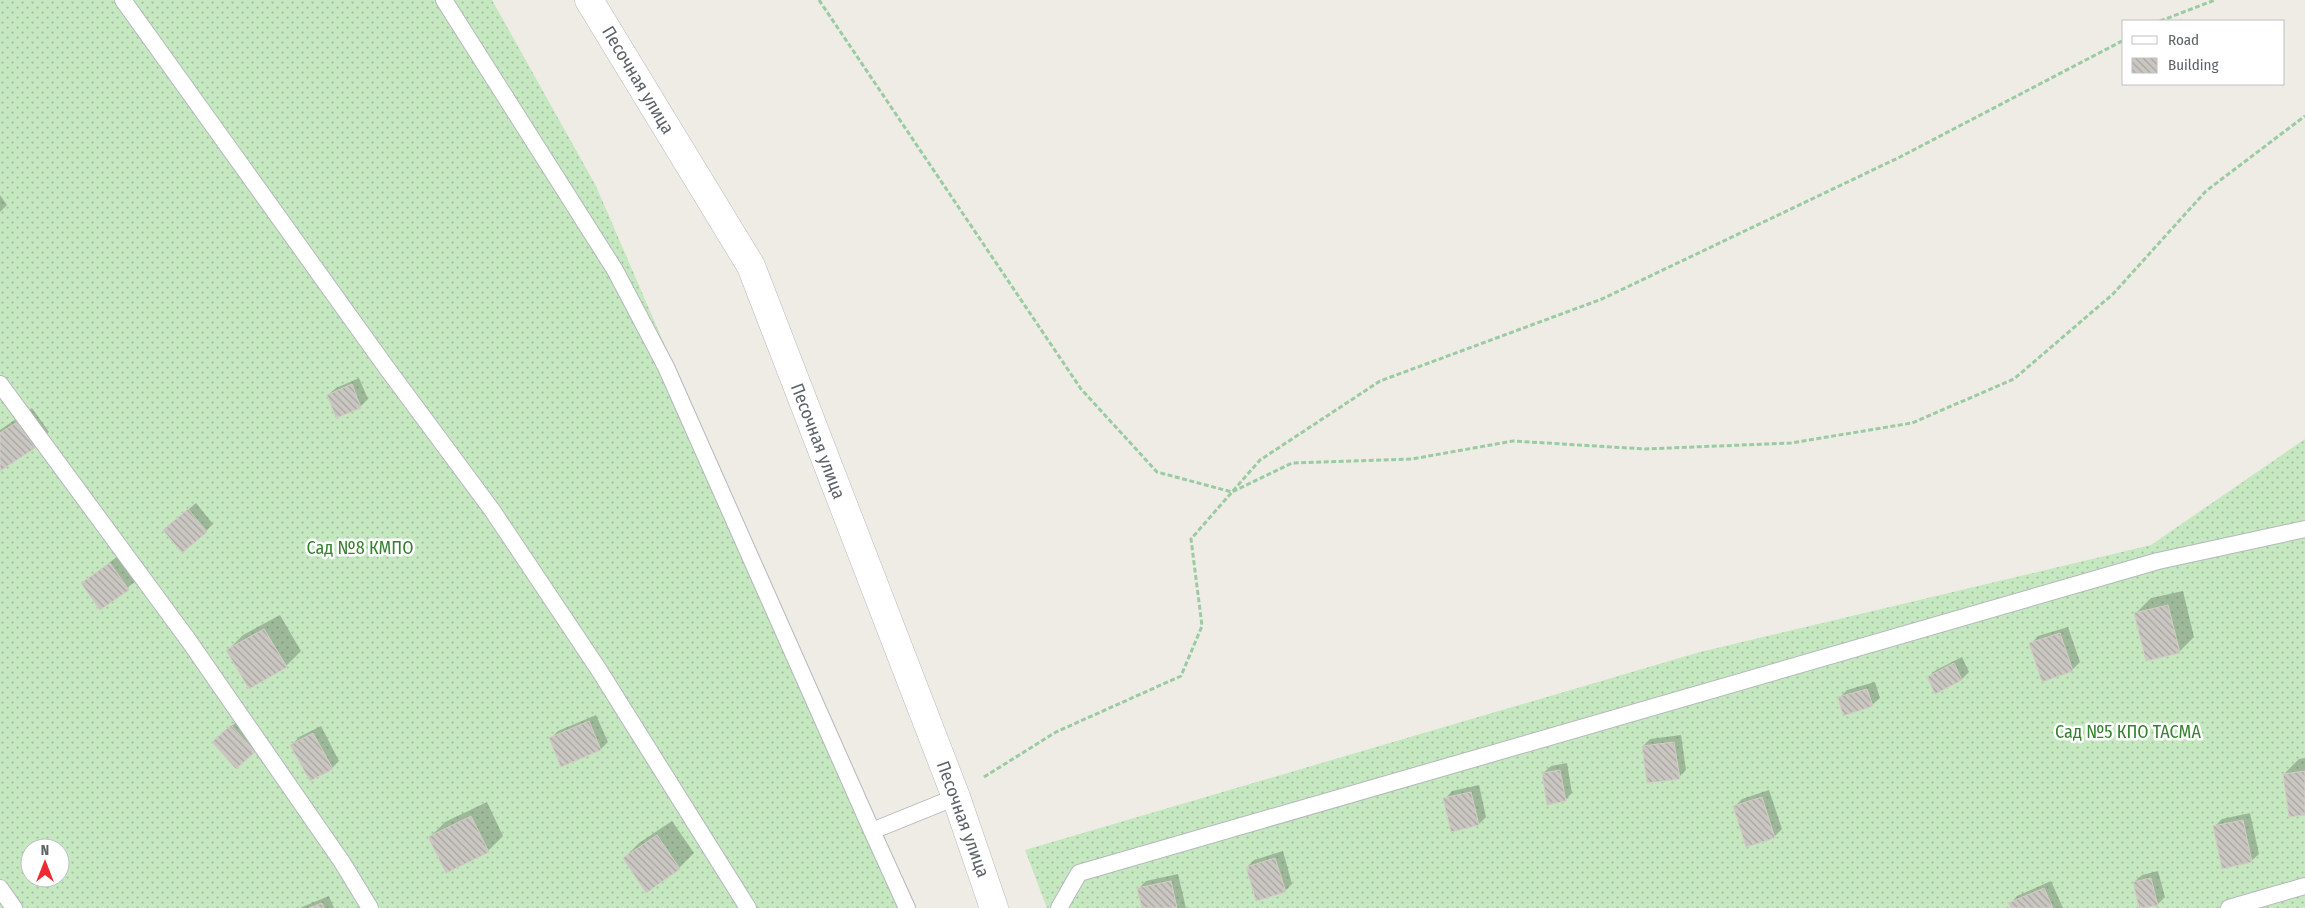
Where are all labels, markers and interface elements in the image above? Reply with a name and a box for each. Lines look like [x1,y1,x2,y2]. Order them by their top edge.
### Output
legend [2122,20,2285,85]
street label: Песочная улица [597,22,679,138]
text: Road [2168,31,2199,49]
text: Building [2168,56,2219,74]
street label: Песочная улица [786,380,850,502]
park label: Сад №8 КМПО [307,537,414,559]
park label: Сад №5 КПО ТАСМА [2055,721,2201,743]
street label: Песочная улица [932,758,994,880]
north arrow [20,838,70,888]
text: N [41,842,49,859]

